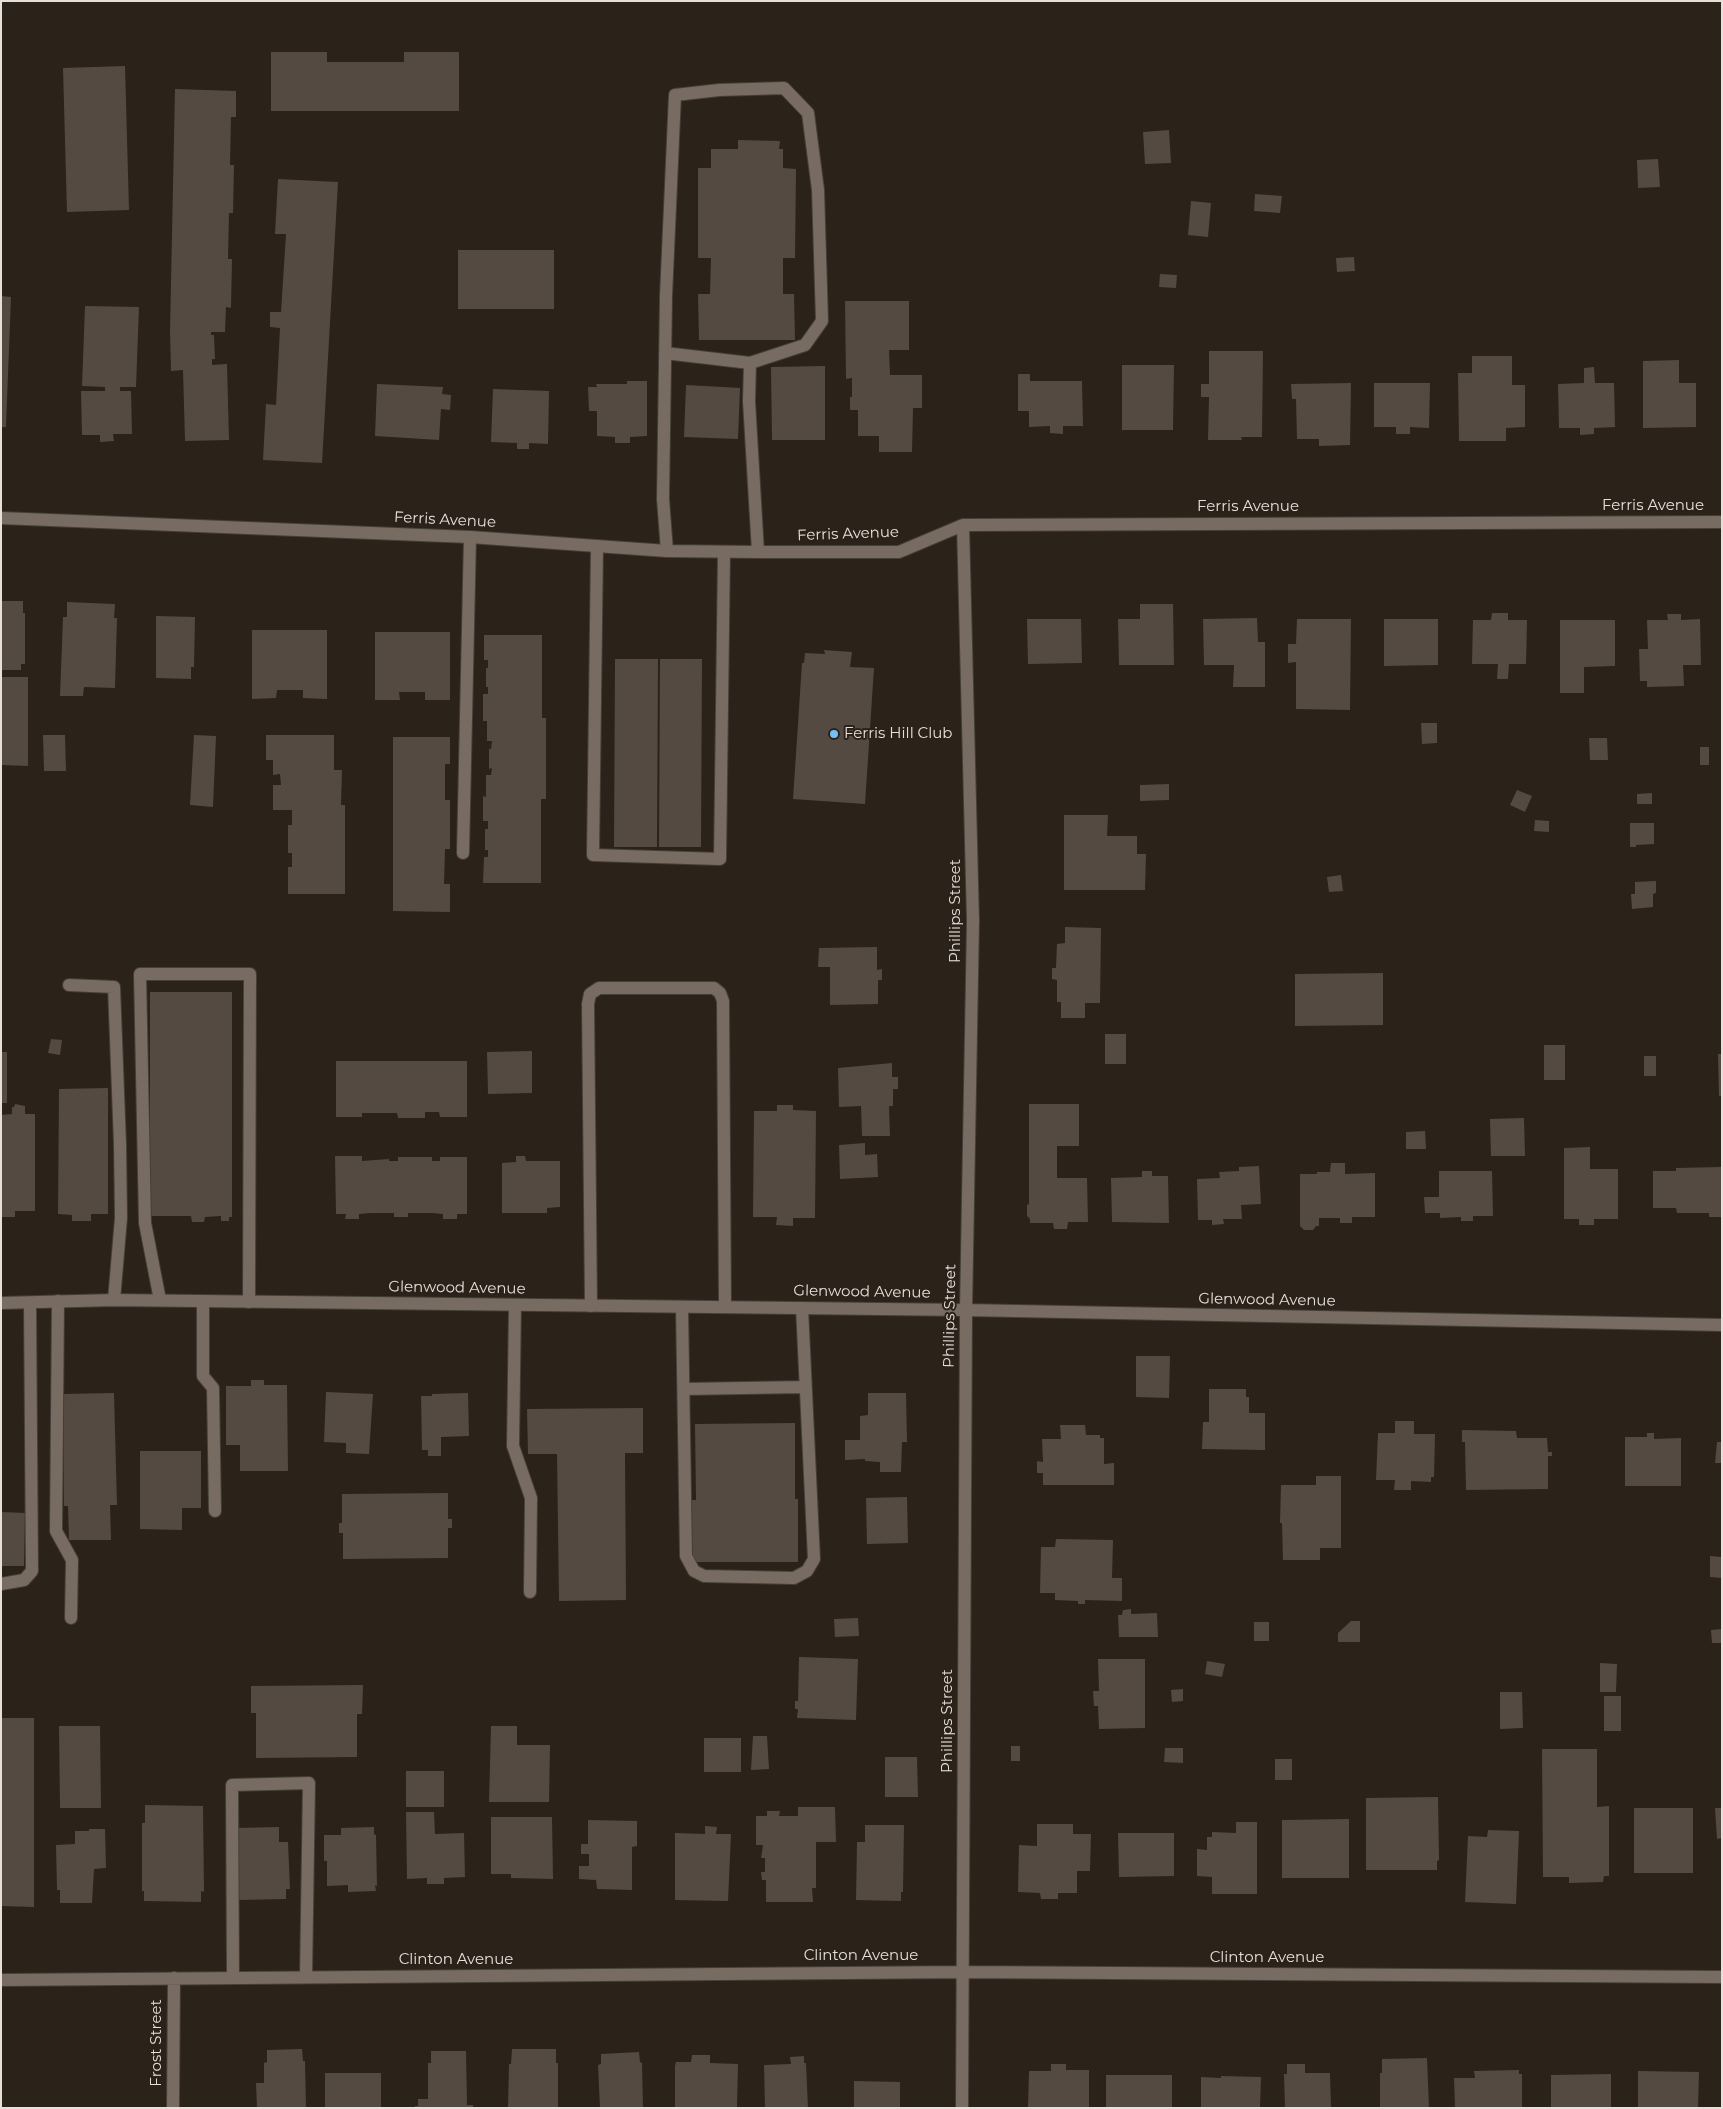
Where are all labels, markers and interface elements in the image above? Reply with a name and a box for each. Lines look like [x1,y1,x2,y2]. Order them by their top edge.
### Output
street label: Ferris Avenue [1602,497,1704,515]
street label: Ferris Avenue [1197,498,1299,516]
street label: Ferris Avenue [394,508,496,532]
street label: Ferris Avenue [797,523,899,545]
place label: Ferris Hill Club [844,725,953,743]
marker: Ferris Hill Club [828,728,840,740]
street label: Phillips Street [947,859,965,963]
street label: Phillips Street [940,1264,960,1368]
street label: Glenwood Avenue [388,1278,526,1298]
street label: Glenwood Avenue [793,1282,931,1302]
street label: Glenwood Avenue [1198,1290,1336,1310]
street label: Phillips Street [939,1669,957,1773]
street label: Clinton Avenue [804,1947,918,1965]
street label: Clinton Avenue [1210,1949,1324,1967]
street label: Clinton Avenue [399,1951,513,1969]
street label: Frost Street [148,1999,166,2087]

